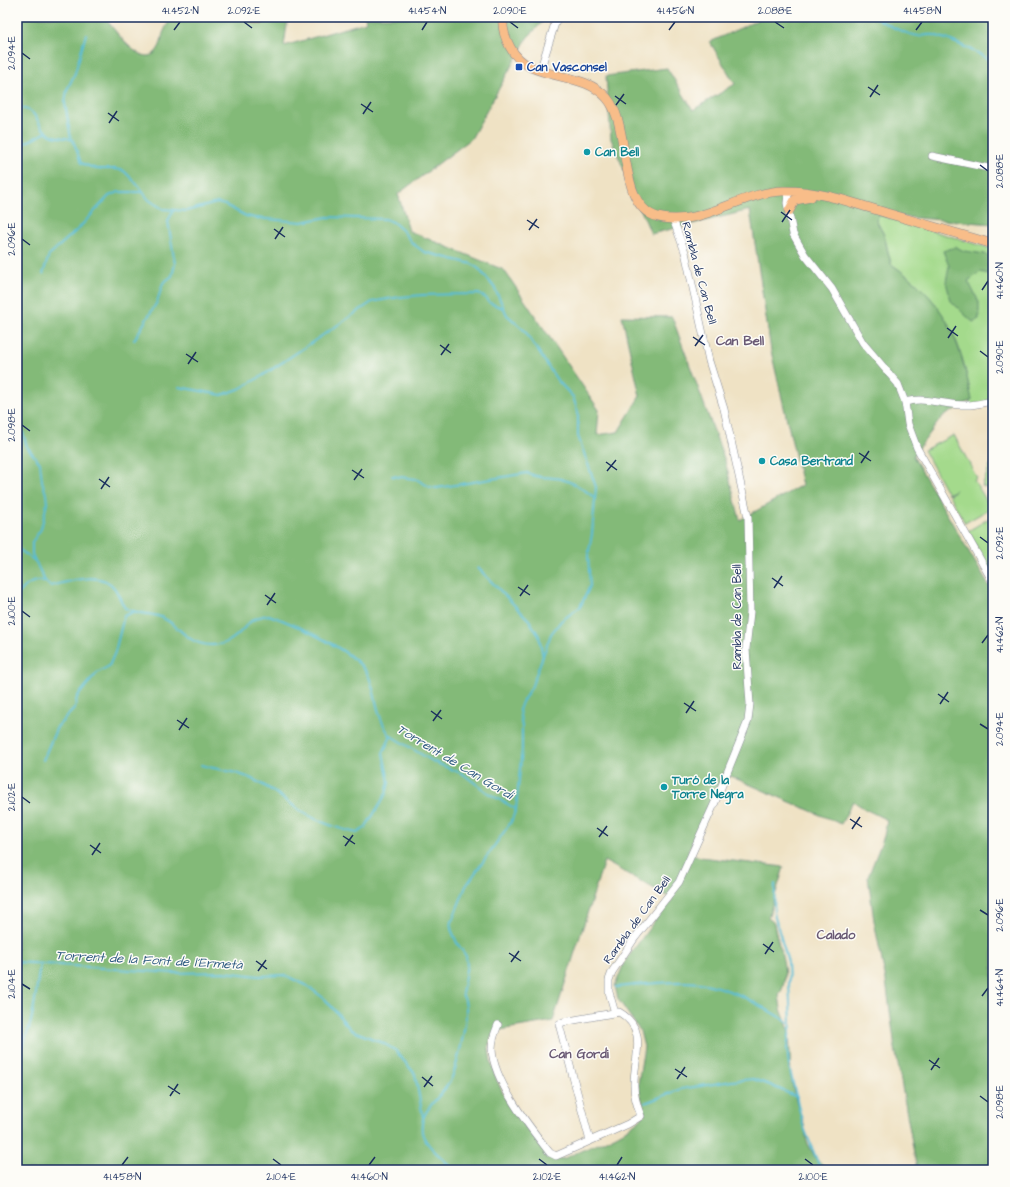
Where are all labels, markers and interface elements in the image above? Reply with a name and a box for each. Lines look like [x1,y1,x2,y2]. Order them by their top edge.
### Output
text: 41.452°N [161,4,199,18]
text: 2.092°E [228,4,261,18]
text: 41.454°N [408,4,446,18]
text: 2.090°E [493,4,527,18]
text: 41.456°N [656,4,694,18]
text: 2.088°E [758,4,792,18]
text: 41.458°N [903,4,941,18]
text: 2.094°E [5,36,19,70]
place label: Can Vasconsel [527,59,607,76]
marker: Can Vasconsel [514,62,524,72]
place label: Can Bell [595,144,639,161]
marker: Can Bell [582,147,592,157]
text: 2.088°E [993,154,1007,188]
street label: Rambla de Can Bell [677,220,721,326]
text: 2.096°E [5,222,19,256]
text: 41.460°N [993,262,1007,300]
district label: Can Bell [716,332,764,350]
text: 2.090°E [993,340,1007,374]
text: 2.098°E [5,408,19,442]
place label: Casa Bertrand [770,453,854,470]
marker: Casa Bertrand [757,456,767,466]
text: 2.092°E [993,526,1007,559]
street label: Rambla de Can Bell [729,564,746,670]
text: 2.100°E [5,596,19,626]
text: 41.462°N [993,617,1007,653]
text: 2.094°E [993,712,1007,746]
water label: Torrent de Can Gordi [394,720,518,805]
place label: Turó de la Torre Negra [671,772,745,805]
marker: Turó de la Torre Negra [659,782,669,792]
text: 2.102°E [5,783,19,811]
street label: Rambla de Can Bell [599,872,675,968]
text: 2.096°E [993,898,1007,932]
district label: Calado [817,926,856,944]
water label: Torrent de la Font de l'Ermetà [55,946,244,974]
text: 2.104°E [5,969,19,999]
text: 41.464°N [993,969,1007,1007]
district label: Can Gordi [549,1045,610,1063]
text: 2.098°E [993,1085,1007,1119]
text: 41.458°N [103,1170,141,1184]
text: 2.104°E [266,1170,296,1184]
text: 41.460°N [350,1170,388,1184]
text: 2.102°E [533,1170,561,1184]
text: 41.462°N [599,1170,635,1184]
text: 2.100°E [798,1170,828,1184]

